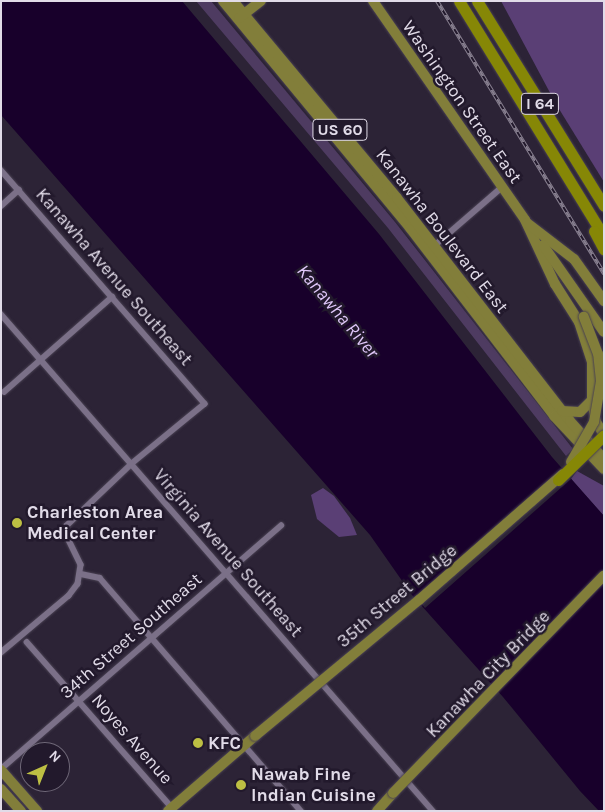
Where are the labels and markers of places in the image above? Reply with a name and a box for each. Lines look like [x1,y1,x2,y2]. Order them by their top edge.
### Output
place label: Charleston Area Medical Center [27,502,163,544]
marker: Charleston Area Medical Center [11,517,23,529]
place label: KFC [208,732,241,754]
marker: KFC [192,737,204,749]
place label: Nawab Fine Indian Cuisine [251,764,376,806]
marker: Nawab Fine Indian Cuisine [235,779,247,791]

